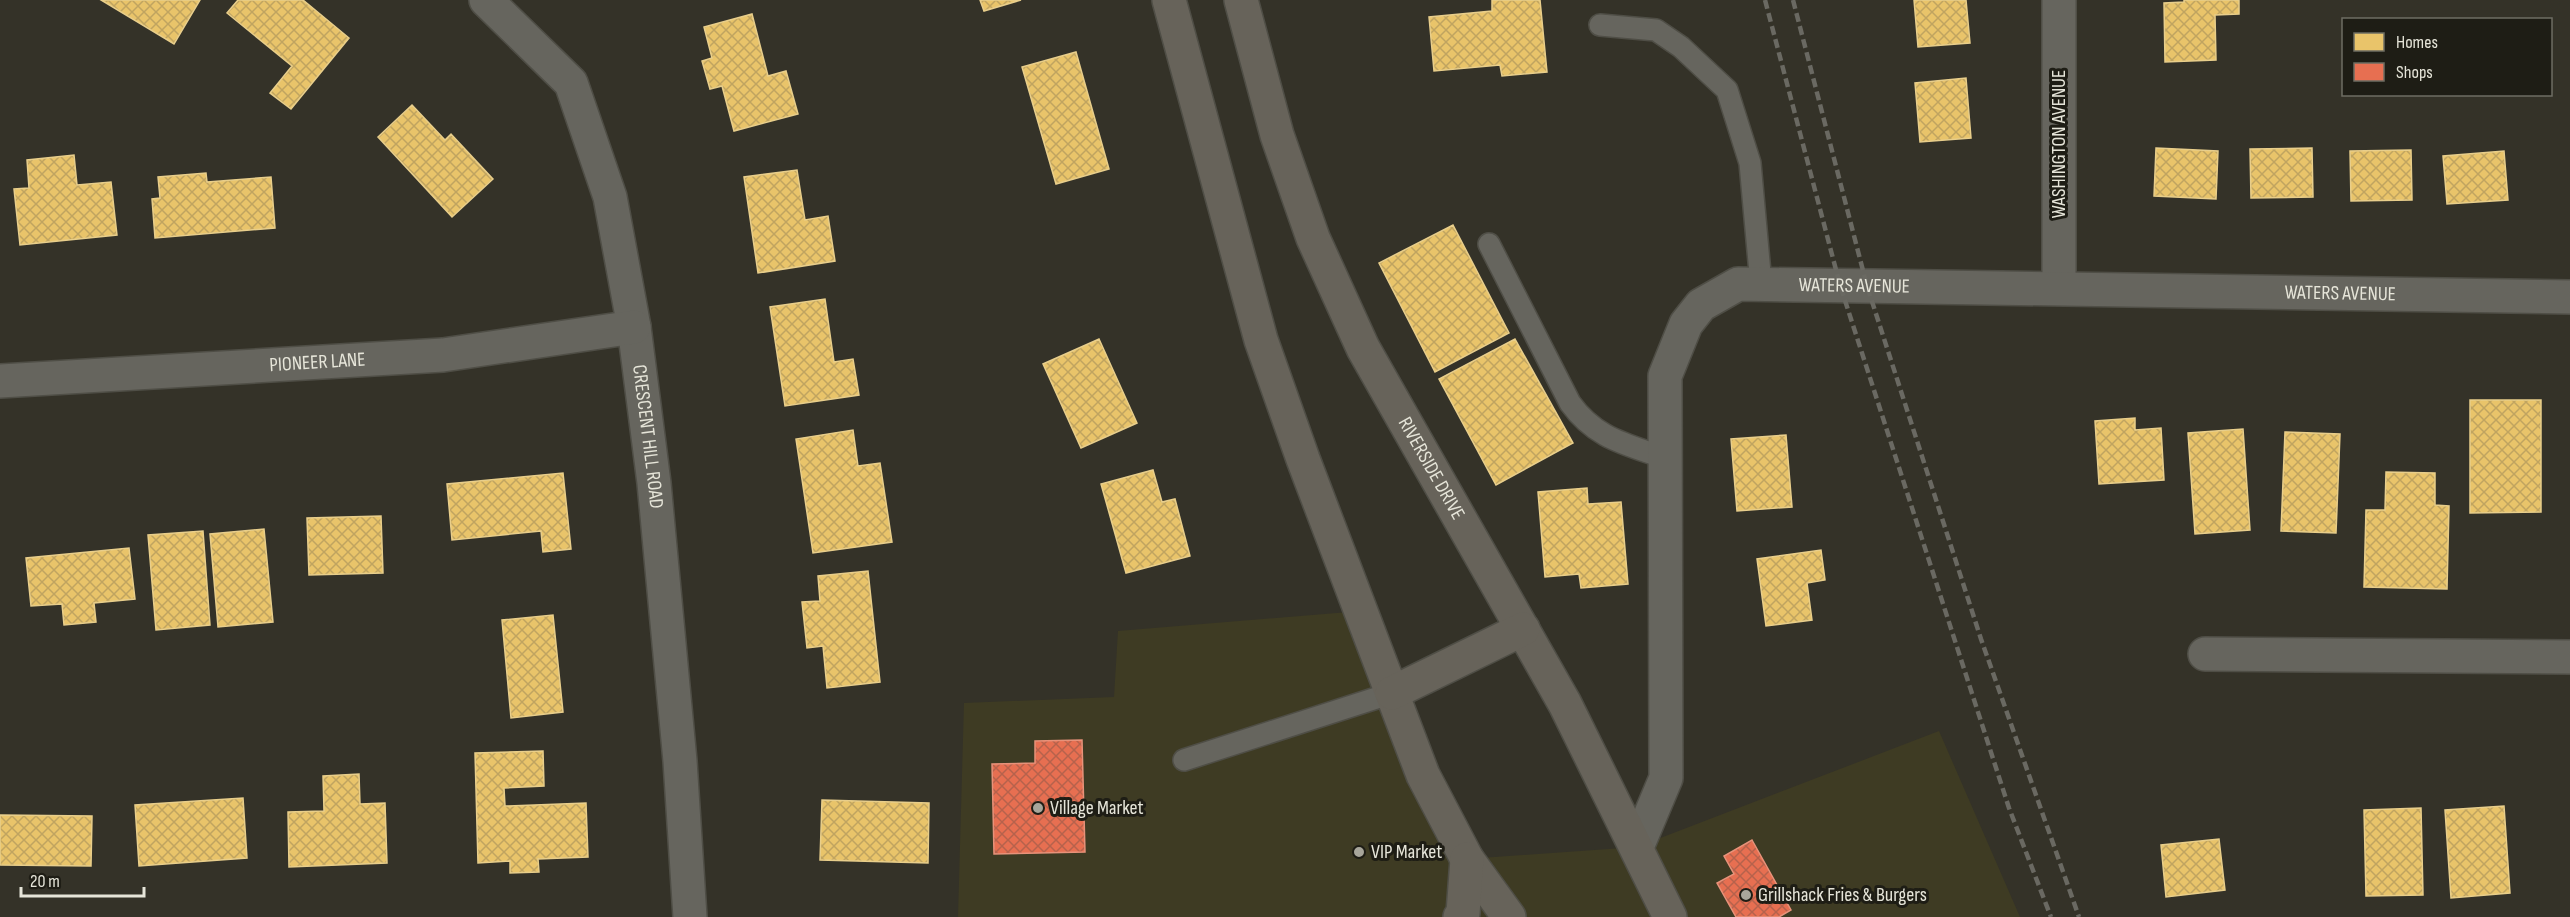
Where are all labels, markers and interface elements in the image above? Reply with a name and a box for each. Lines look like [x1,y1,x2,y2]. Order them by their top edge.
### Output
legend [2342,18,2552,96]
text: Homes [2396,32,2438,53]
text: Shops [2396,62,2433,83]
street label: WASHINGTON AVENUE [2047,70,2071,218]
street label: WATERS AVENUE [1798,273,1910,299]
street label: WATERS AVENUE [2284,281,2396,306]
street label: PIONEER LANE [269,348,366,377]
street label: CRESCENT HILL ROAD [627,363,668,510]
street label: RIVERSIDE DRIVE [1393,413,1470,524]
place label: Village Market [1050,796,1144,820]
marker: Village Market [1031,801,1045,815]
place label: VIP Market [1371,840,1442,864]
marker: VIP Market [1352,845,1366,859]
scale bar [21,860,144,898]
text: 20 m [30,871,60,892]
place label: Grillshack Fries & Burgers [1758,883,1927,907]
marker: Grillshack Fries & Burgers [1739,888,1753,902]

